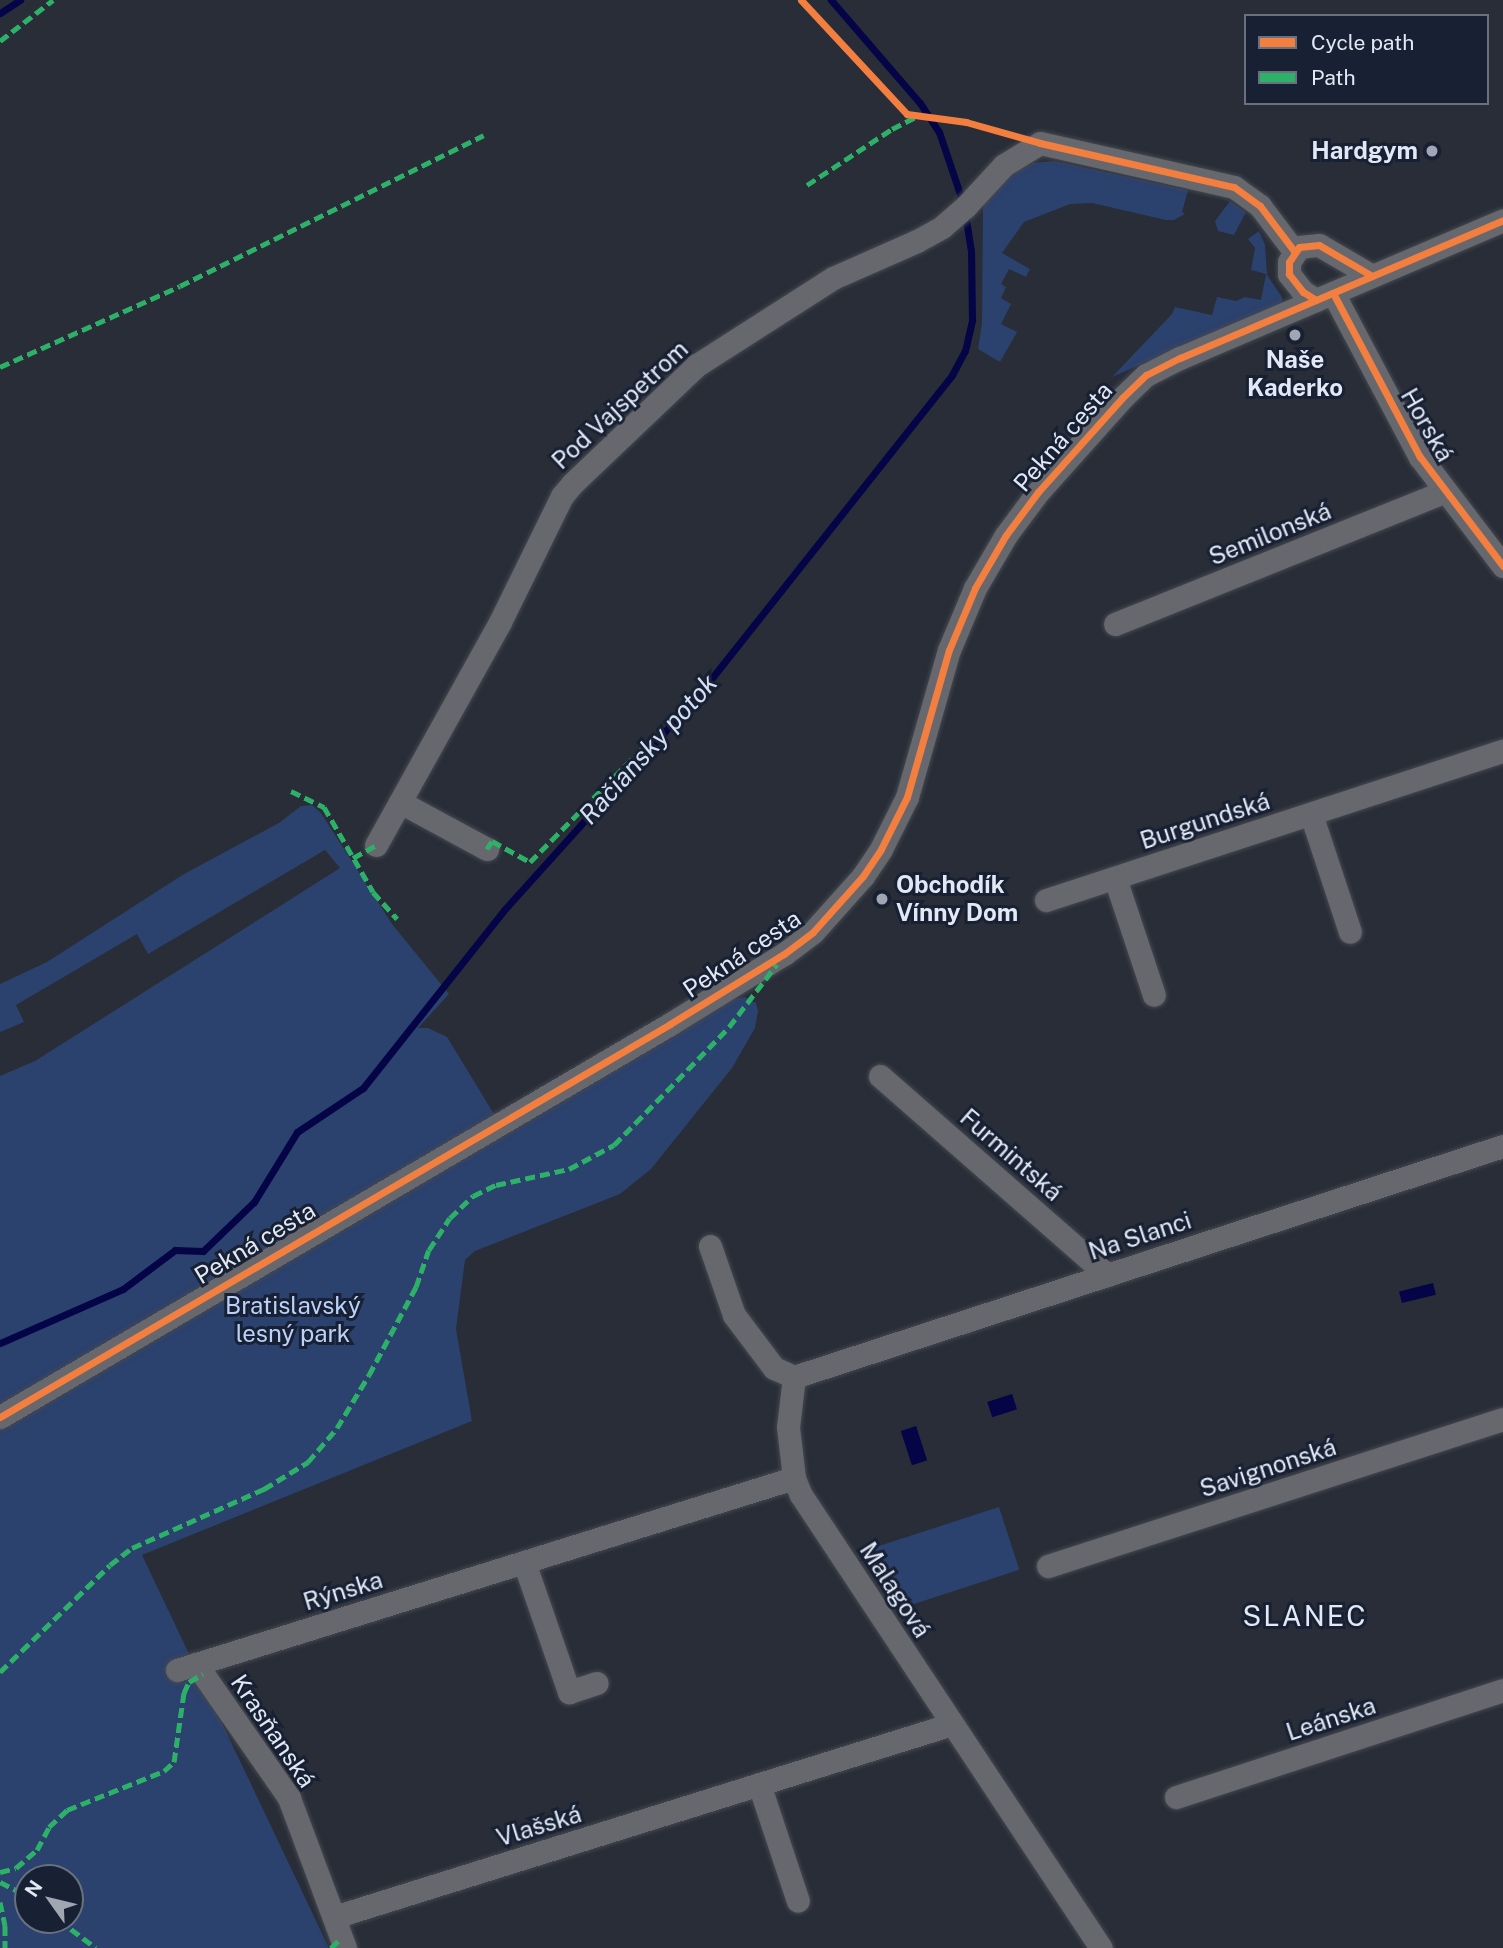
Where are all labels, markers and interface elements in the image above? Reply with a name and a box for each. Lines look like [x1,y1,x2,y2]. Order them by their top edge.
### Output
legend [1244,14,1489,105]
text: Cycle path [1311,30,1414,55]
text: Path [1311,65,1356,90]
place label: Hardgym [1311,137,1418,165]
marker: Hardgym [1424,143,1440,159]
marker: Naše Kaderko [1287,327,1303,343]
street label: Pod Vajspetrom [546,335,694,475]
place label: Naše Kaderko [1247,346,1343,402]
street label: Pekná cesta [1008,376,1118,498]
street label: Horská [1395,383,1459,467]
street label: Semilonská [1205,496,1335,572]
water label: Račiansky potok [572,667,724,831]
street label: Burgundská [1137,787,1273,855]
place label: Obchodík Vínny Dom [896,871,1019,927]
marker: Obchodík Vínny Dom [874,891,890,907]
street label: Pekná cesta [678,904,806,1004]
street label: Furmintská [954,1103,1068,1207]
street label: Pekná cesta [189,1196,321,1290]
street label: Na Slanci [1085,1206,1195,1266]
park label: Bratislavský lesný park [225,1292,361,1348]
street label: Savignonská [1196,1432,1340,1504]
street label: Malagová [854,1537,936,1643]
street label: Rýnska [300,1565,386,1617]
district label: SLANEC [1243,1599,1367,1633]
street label: Krasňanská [225,1669,321,1793]
street label: Leánska [1283,1691,1379,1747]
street label: Vlašská [493,1799,585,1853]
north arrow [14,1864,84,1934]
text: N [20,1876,47,1901]

